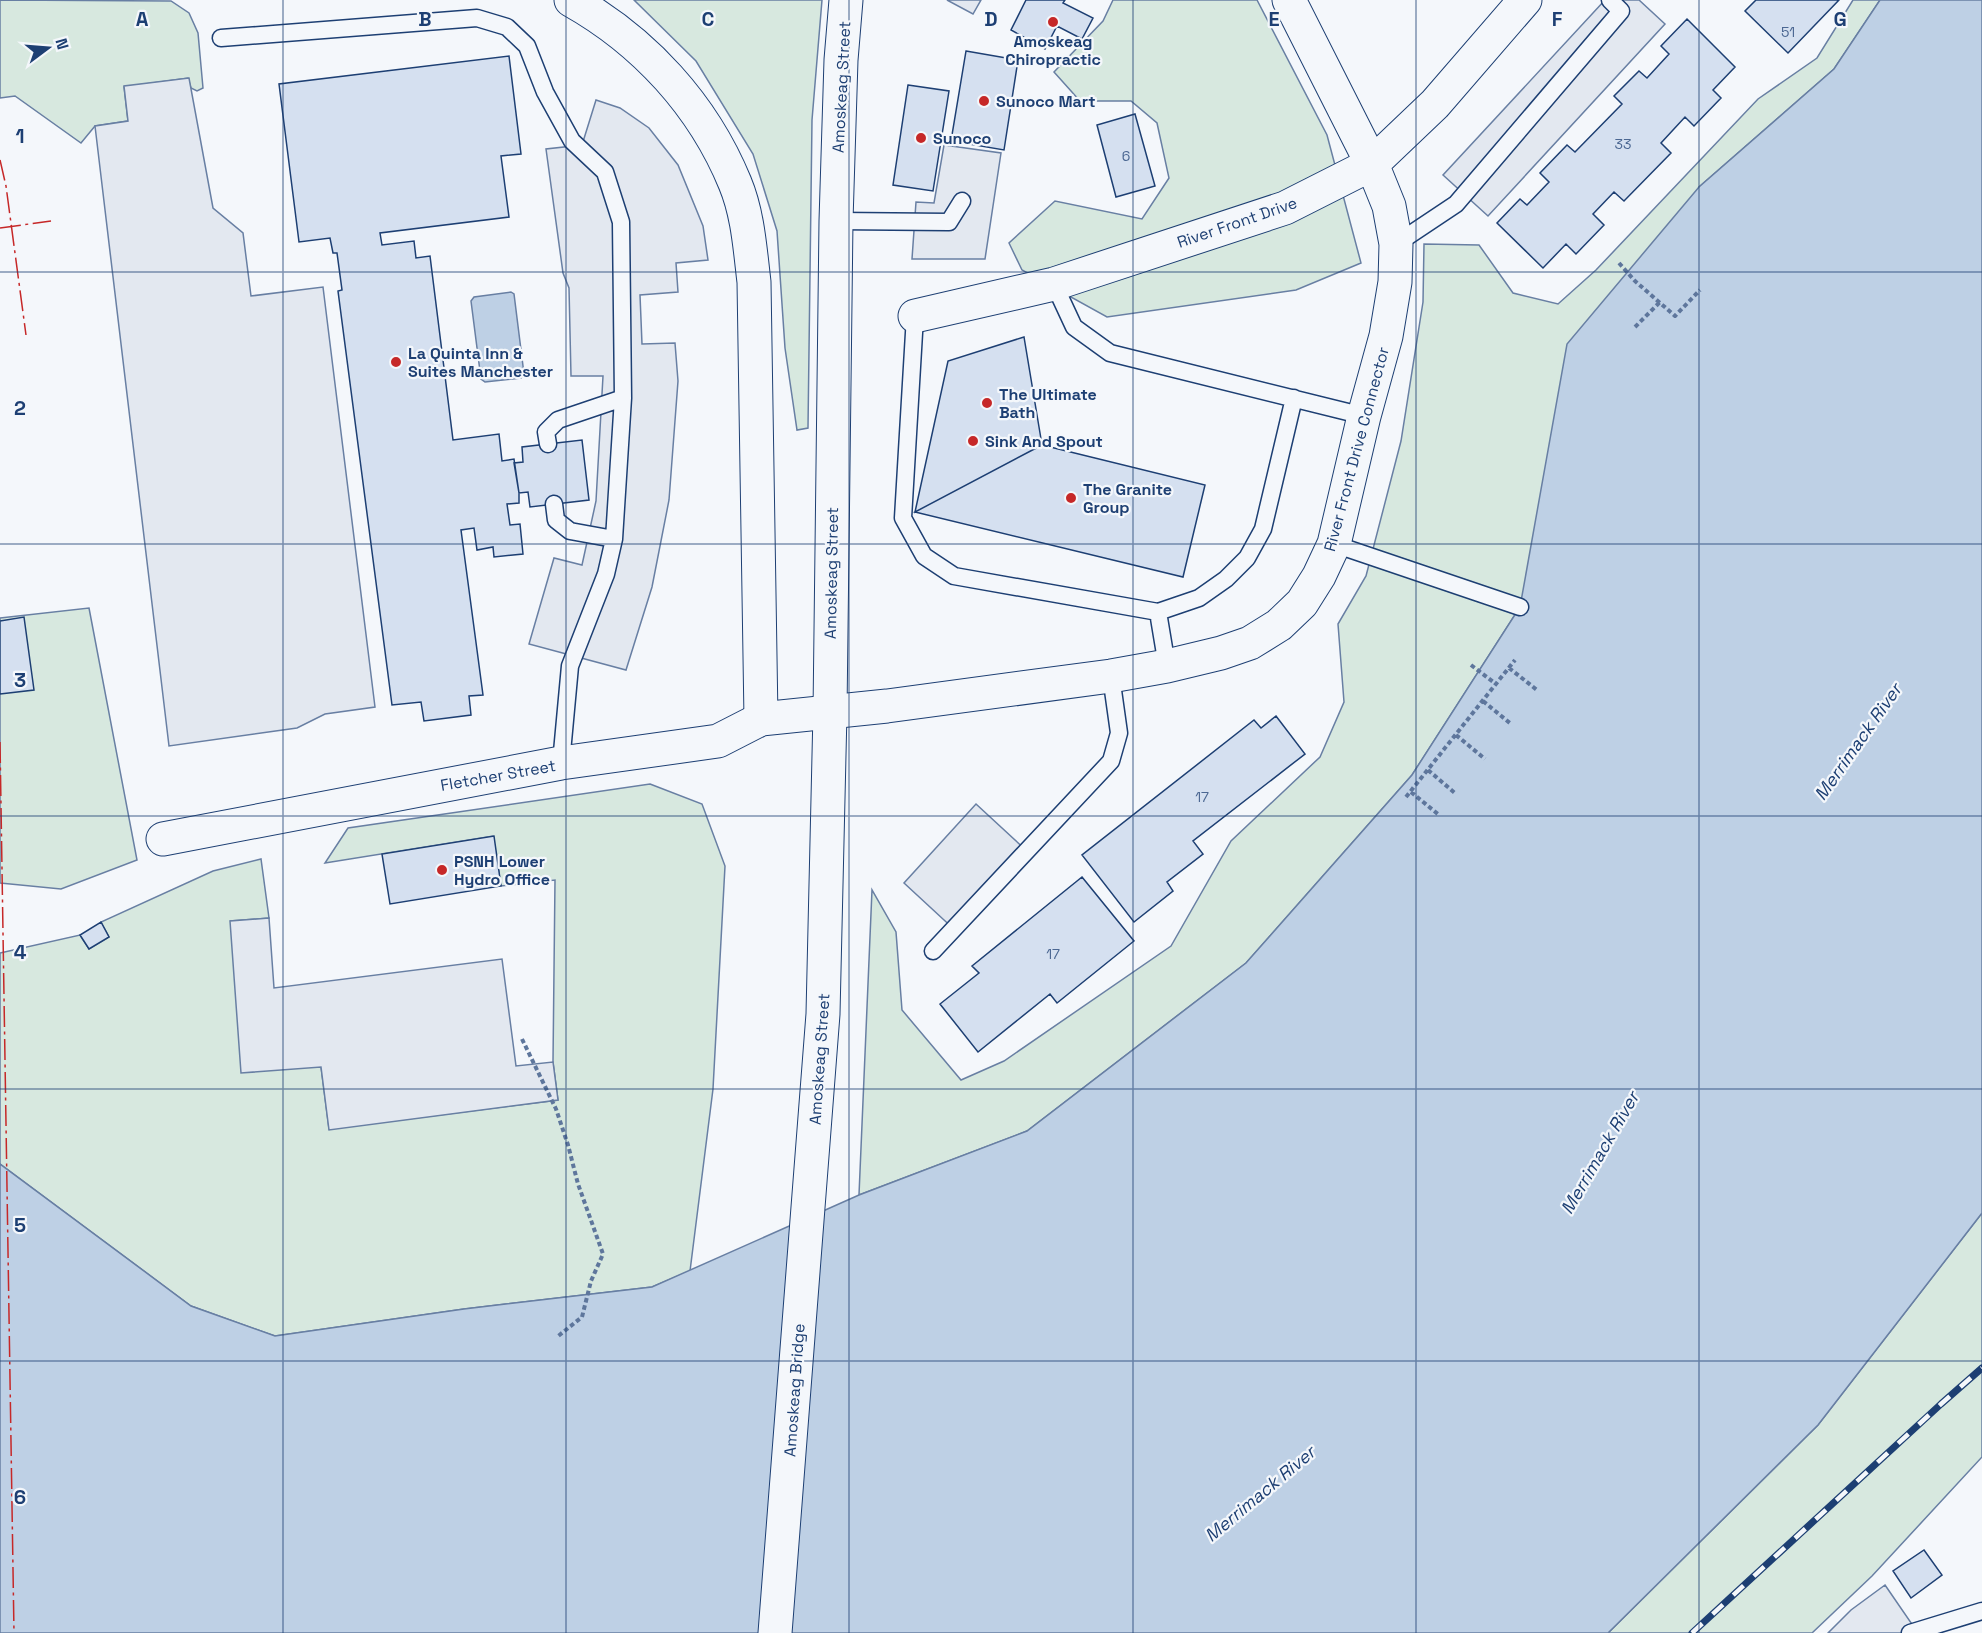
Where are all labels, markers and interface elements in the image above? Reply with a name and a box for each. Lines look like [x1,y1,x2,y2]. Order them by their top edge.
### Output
text: A [136,6,149,32]
text: B [418,6,432,32]
text: C [702,6,715,32]
text: D [984,6,998,32]
text: E [1268,6,1280,32]
text: F [1552,6,1563,32]
text: G [1833,6,1847,32]
marker: Amoskeag Chiropractic [1046,15,1060,29]
north arrow [18,18,78,78]
street label: Amoskeag Street [828,21,855,154]
house number: 51 [1781,23,1795,41]
place label: Amoskeag Chiropractic [1005,31,1101,70]
text: N [50,36,74,52]
place label: Sunoco Mart [996,91,1095,112]
marker: Sunoco Mart [977,94,991,108]
text: 1 [15,123,25,149]
place label: Sunoco [933,128,992,149]
marker: Sunoco [914,131,928,145]
house number: 33 [1615,135,1631,153]
house number: 6 [1122,147,1130,165]
street label: River Front Drive [1174,192,1300,253]
place label: La Quinta Inn & Suites Manchester [408,343,553,382]
street label: River Front Drive Connector [1319,344,1394,554]
marker: La Quinta Inn & Suites Manchester [389,355,403,369]
place label: The Ultimate Bath [999,384,1097,423]
text: 2 [14,395,26,421]
marker: The Ultimate Bath [980,396,994,410]
place label: Sink And Spout [985,431,1103,452]
marker: Sink And Spout [966,434,980,448]
place label: The Granite Group [1083,479,1172,518]
marker: The Granite Group [1064,491,1078,505]
street label: Amoskeag Street [820,507,843,639]
text: 3 [14,667,26,693]
water label: Merrimack River [1809,677,1908,805]
street label: Fletcher Street [439,755,557,796]
house number: 17 [1195,788,1209,806]
place label: PSNH Lower Hydro Office [454,851,550,890]
marker: PSNH Lower Hydro Office [435,863,449,877]
text: 4 [14,939,27,965]
house number: 17 [1046,945,1060,963]
street label: Amoskeag Street [804,992,835,1126]
water label: Merrimack River [1555,1086,1645,1218]
text: 5 [14,1212,26,1238]
street label: Amoskeag Bridge [779,1323,810,1457]
water label: Merrimack River [1200,1439,1321,1547]
text: 6 [14,1484,26,1510]

